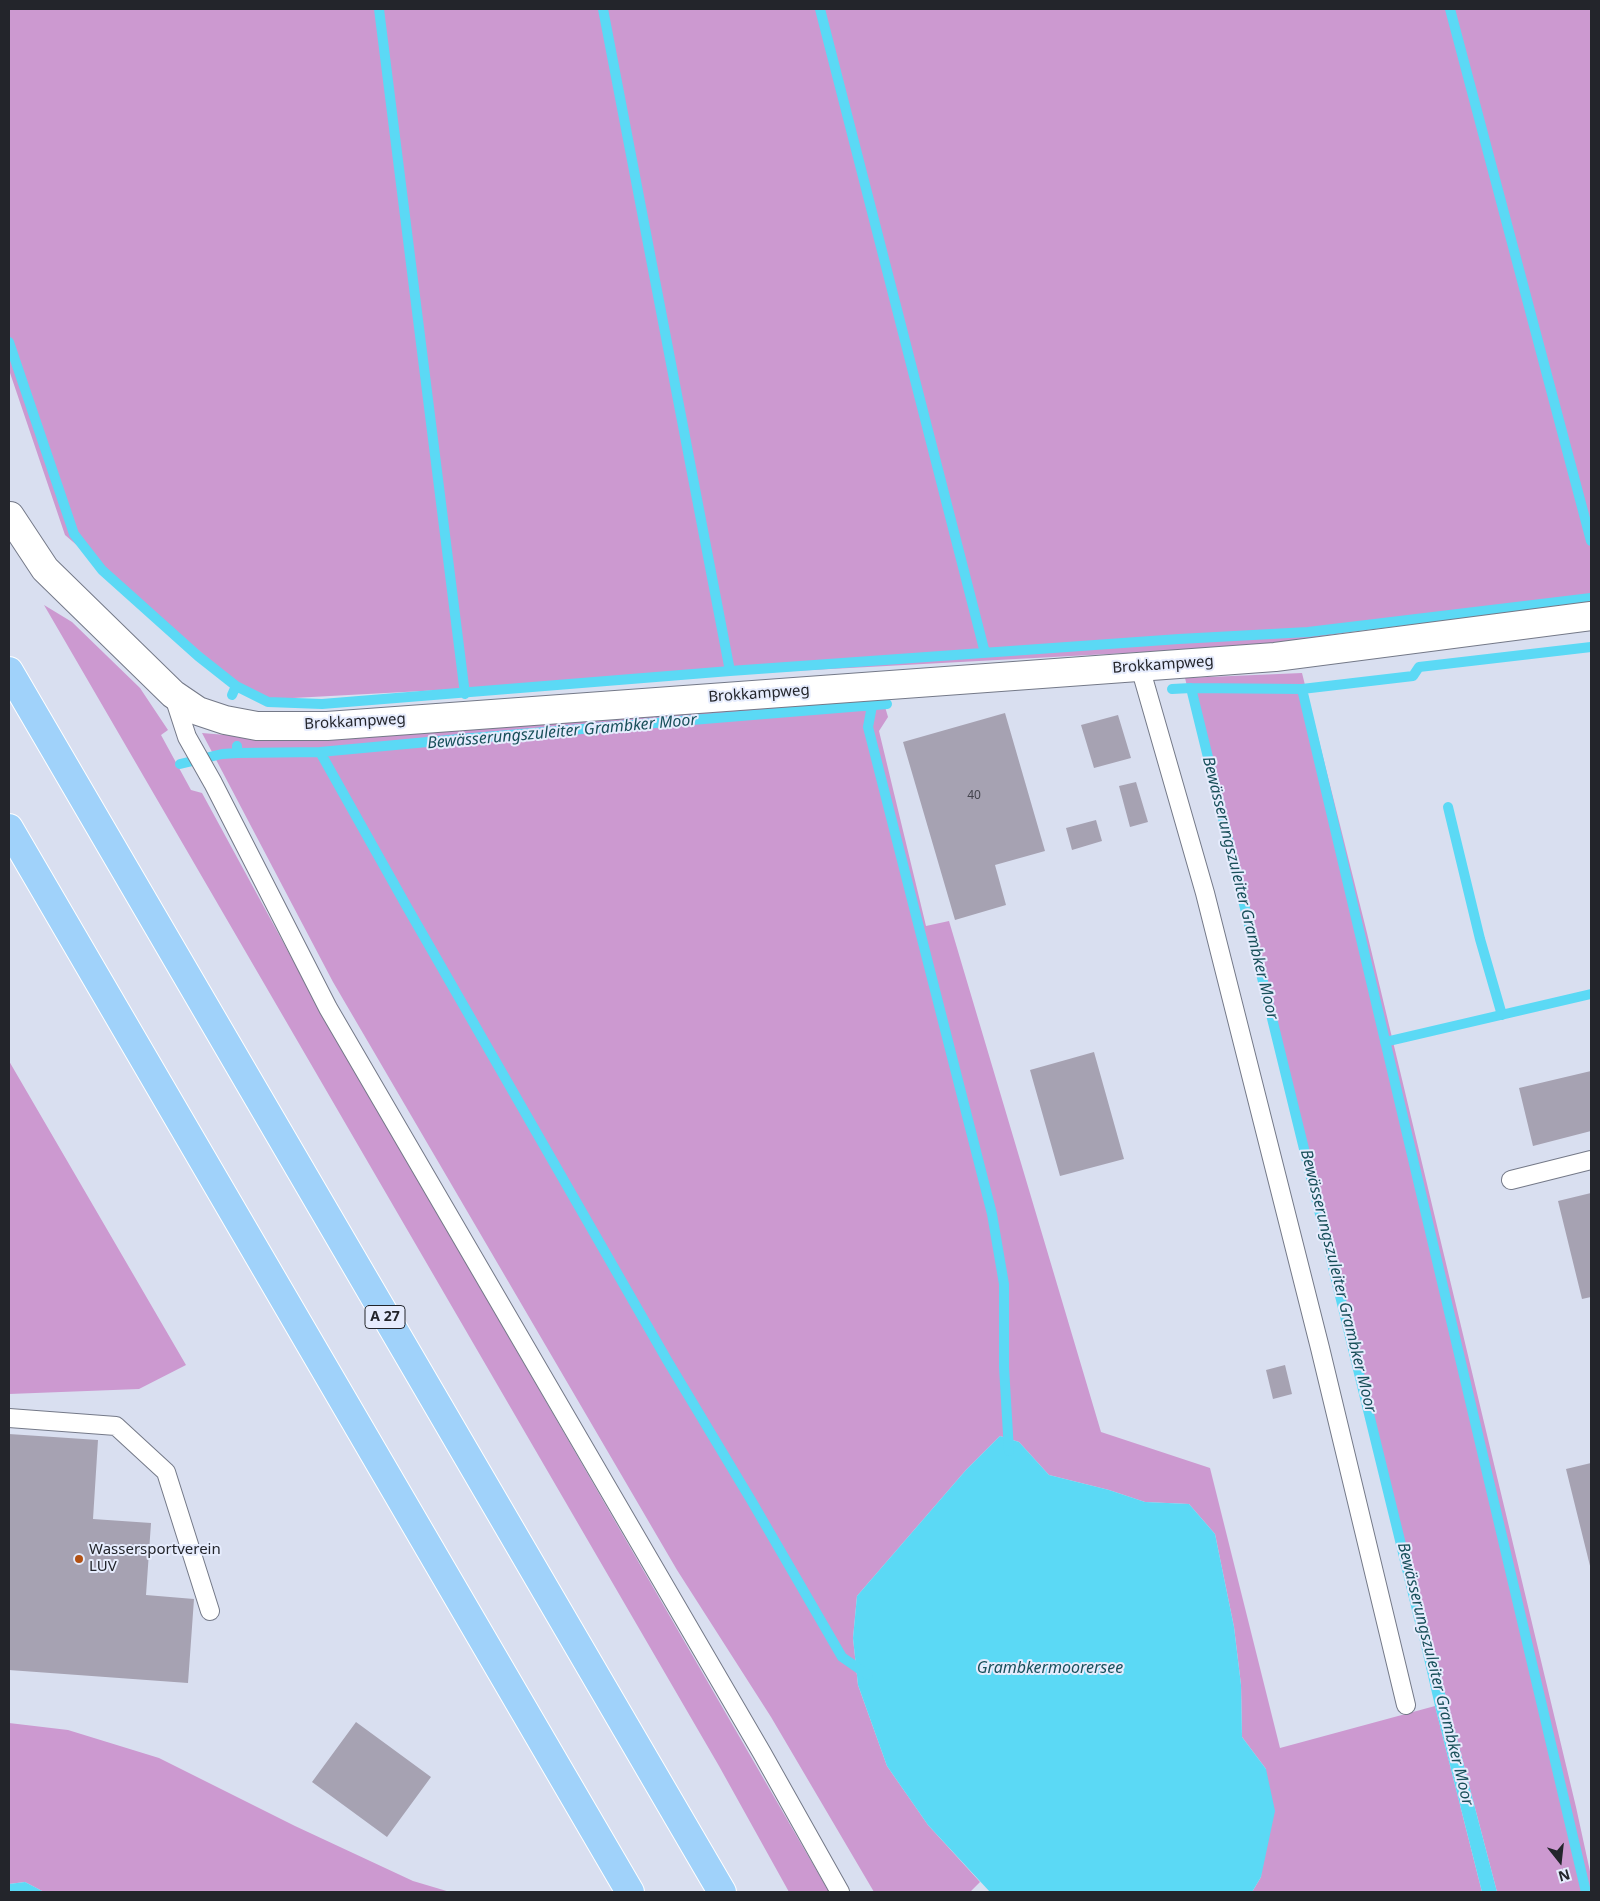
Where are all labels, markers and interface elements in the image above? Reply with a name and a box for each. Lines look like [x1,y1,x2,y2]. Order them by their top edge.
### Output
street label: Brokkampweg [1112,652,1214,678]
street label: Brokkampweg [708,681,810,707]
street label: Brokkampweg [304,710,406,734]
water label: Bewässerungszuleiter Grambker Moor [426,711,698,753]
water label: Bewässerungszuleiter Grambker Moor [1198,754,1282,1022]
house number: 40 [967,789,981,803]
water label: Bewässerungszuleiter Grambker Moor [1296,1147,1380,1415]
road number: A 27 [365,1305,405,1328]
water label: Bewässerungszuleiter Grambker Moor [1393,1540,1477,1808]
place label: Wassersportverein LUV [89,1541,221,1576]
marker: Wassersportverein LUV [73,1553,85,1565]
water label: Grambkermoorersee [977,1658,1123,1678]
north arrow [1535,1836,1585,1886]
text: N [1556,1865,1572,1887]

